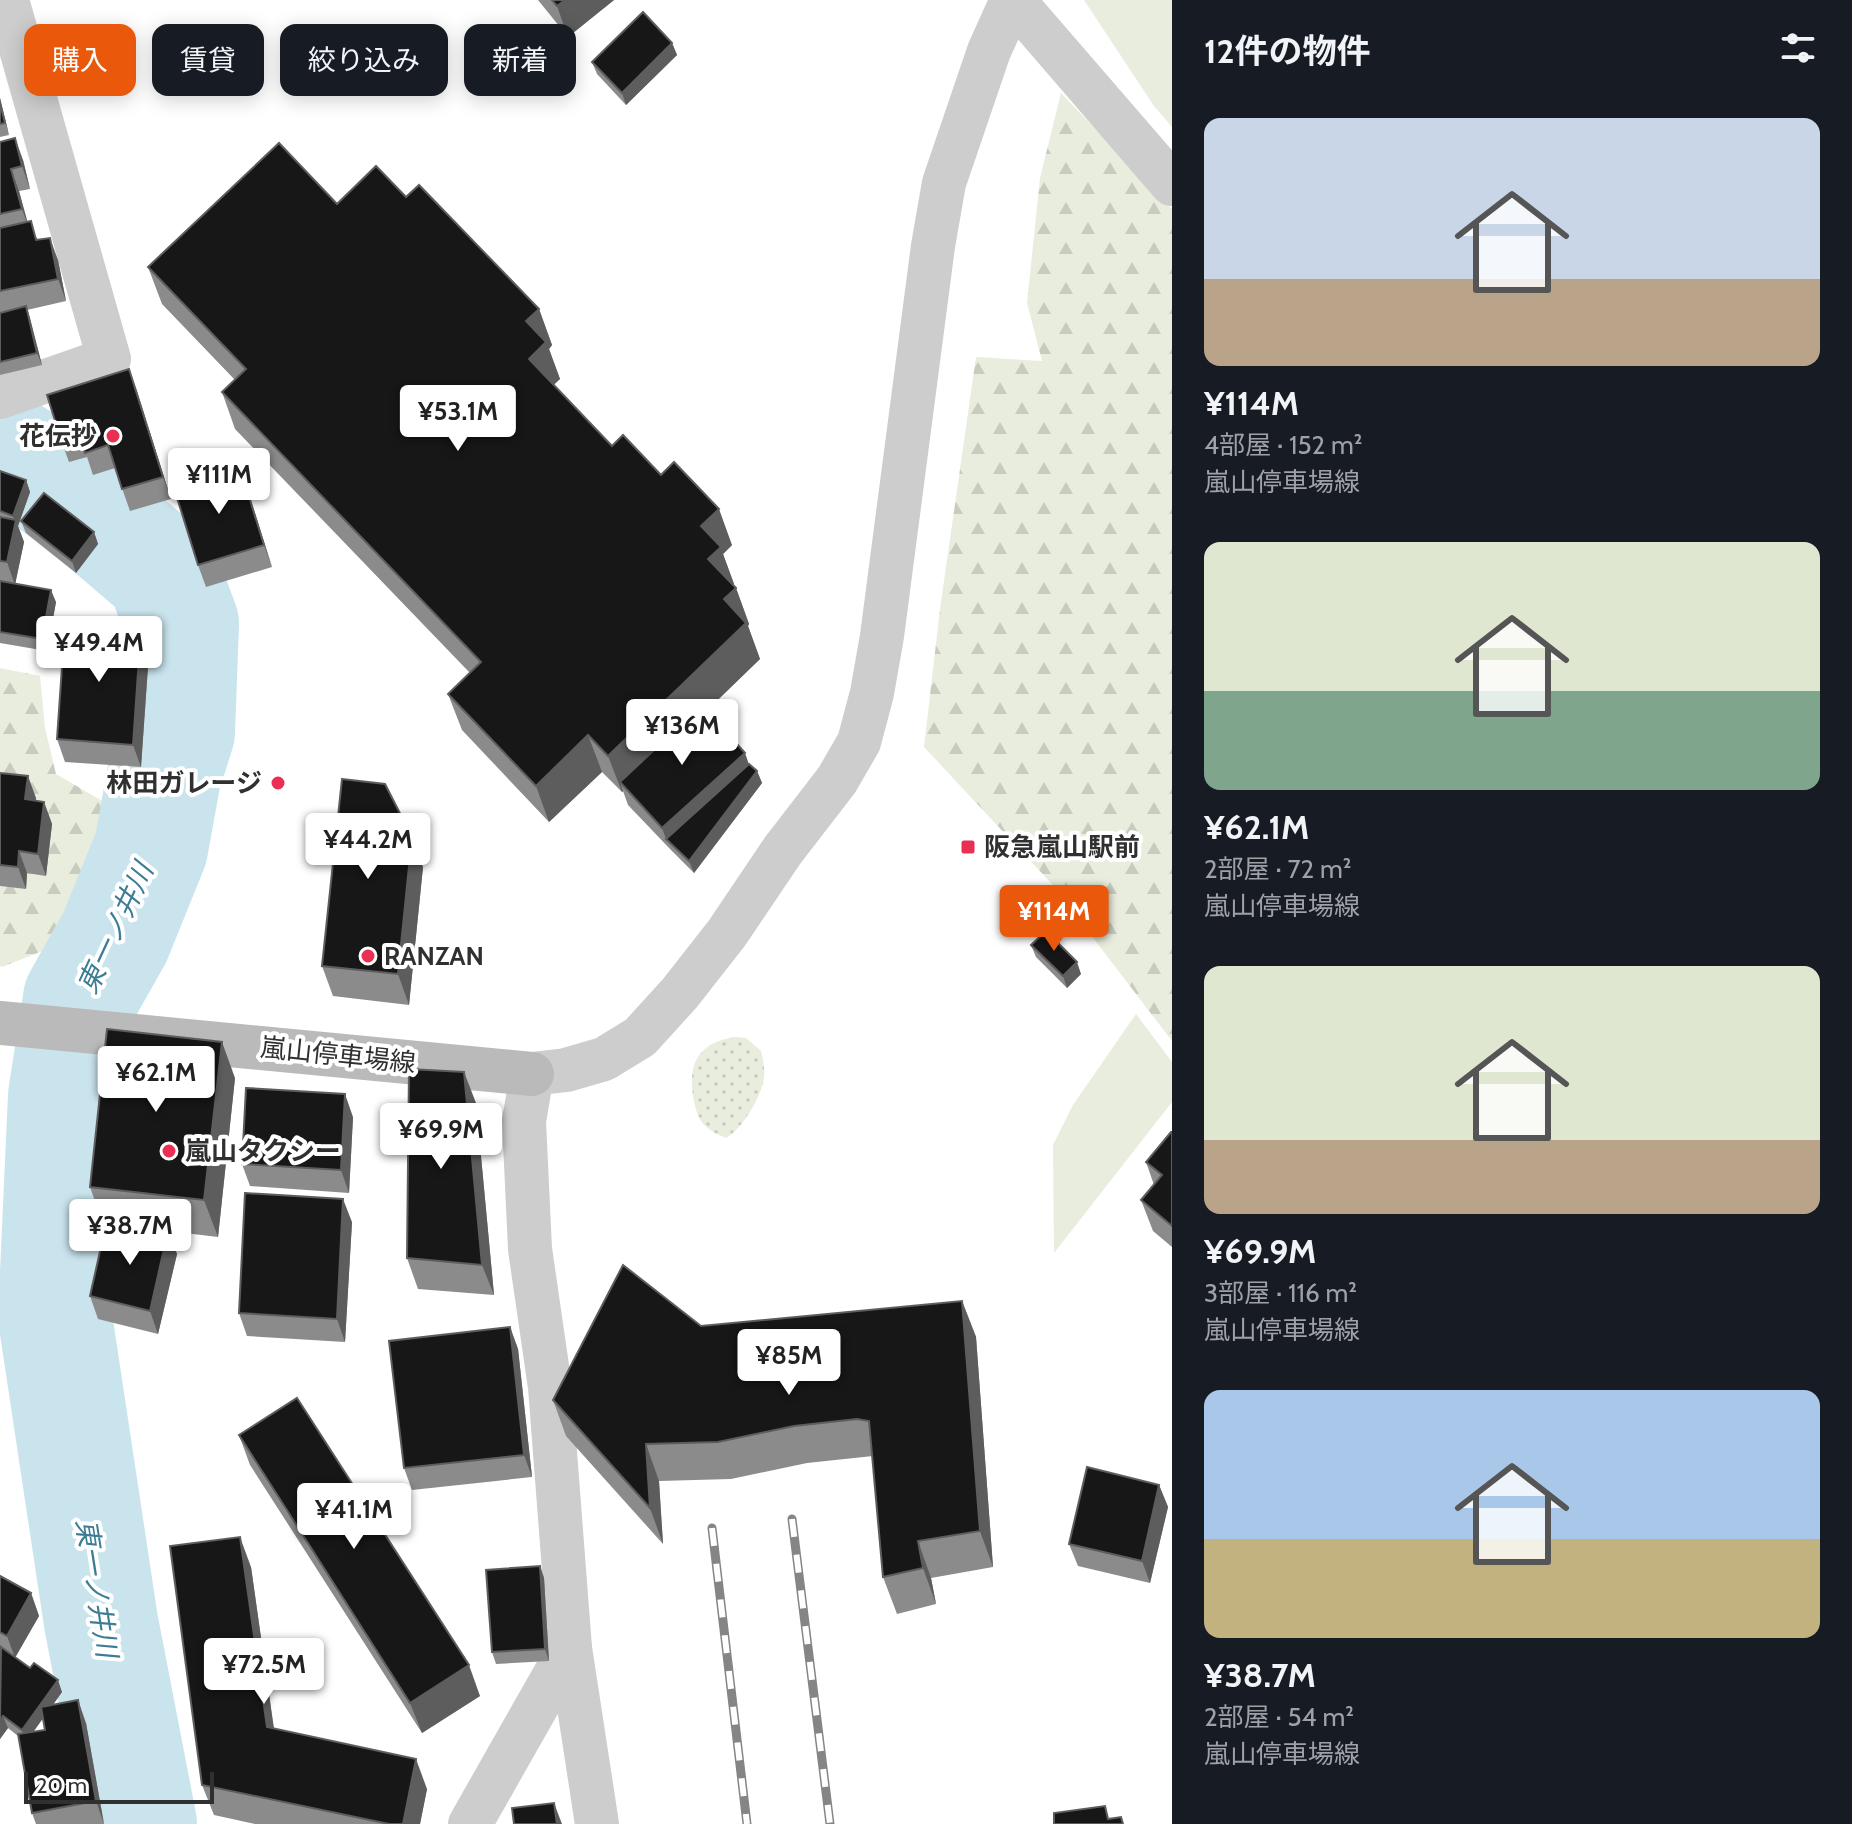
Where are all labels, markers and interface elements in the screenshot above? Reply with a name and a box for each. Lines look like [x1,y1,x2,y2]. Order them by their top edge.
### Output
chip: 購入 [24,24,136,96]
chip: 賃貸 [152,24,264,96]
chip: 絞り込み [280,24,448,96]
chip: 新着 [464,24,576,96]
icon: filters [1776,26,1820,70]
text: 12件の物件 [1204,30,1371,72]
icon: home [1440,170,1584,314]
text: ¥114M [1204,382,1299,424]
pin: ¥53.1M [393,385,523,453]
text: ¥53.1M [418,395,498,427]
place label: 花伝抄 [19,420,97,452]
marker: 花伝抄 [104,427,122,445]
text: 4部屋 · 152 m² [1204,429,1362,461]
pin: ¥111M [163,448,275,516]
text: ¥111M [186,458,252,490]
text: 嵐山停車場線 [1204,466,1360,498]
icon: home [1440,594,1584,738]
pin: ¥49.4M [34,616,164,684]
text: ¥49.4M [54,626,144,658]
pin: ¥136M [626,699,738,767]
text: ¥136M [644,709,720,741]
place label: 林田ガレージ [107,767,262,799]
marker: 林田ガレージ [269,774,287,792]
text: ¥62.1M [1204,806,1309,848]
pin: ¥44.2M [303,813,433,881]
text: ¥44.2M [323,823,413,855]
place label: 阪急嵐山駅前 [984,831,1140,863]
marker: 阪急嵐山駅前 [959,838,977,856]
text: 2部屋 · 72 m² [1204,853,1352,885]
water label: 東一ノ井川 [70,855,161,999]
pin: ¥114M [998,885,1110,953]
text: 嵐山停車場線 [1204,890,1360,922]
text: ¥114M [1018,895,1090,927]
place label: RANZAN [384,940,484,972]
marker: RANZAN [359,947,377,965]
icon: home [1440,1018,1584,1162]
street label: 嵐山停車場線 [259,1031,417,1079]
pin: ¥62.1M [91,1046,221,1114]
text: ¥62.1M [116,1056,196,1088]
pin: ¥69.9M [376,1103,506,1171]
text: ¥69.9M [398,1113,484,1145]
place label: 嵐山タクシー [185,1135,341,1167]
marker: 嵐山タクシー [160,1142,178,1160]
pin: ¥38.7M [65,1199,195,1267]
text: ¥38.7M [87,1209,173,1241]
text: ¥69.9M [1204,1230,1316,1272]
text: 3部屋 · 116 m² [1204,1277,1357,1309]
text: 嵐山停車場線 [1204,1314,1360,1346]
pin: ¥85M [742,1329,836,1397]
text: ¥85M [755,1339,823,1371]
icon: home [1440,1442,1584,1586]
pin: ¥41.1M [289,1483,419,1551]
text: ¥41.1M [315,1493,393,1525]
water label: 東一ノ井川 [69,1516,125,1663]
pin: ¥72.5M [199,1638,329,1706]
text: ¥72.5M [222,1648,306,1680]
text: ¥38.7M [1204,1654,1316,1696]
text: 2部屋 · 54 m² [1204,1701,1354,1733]
text: 嵐山停車場線 [1204,1738,1360,1770]
scale bar [24,1768,214,1804]
text: 20 m [36,1772,87,1799]

